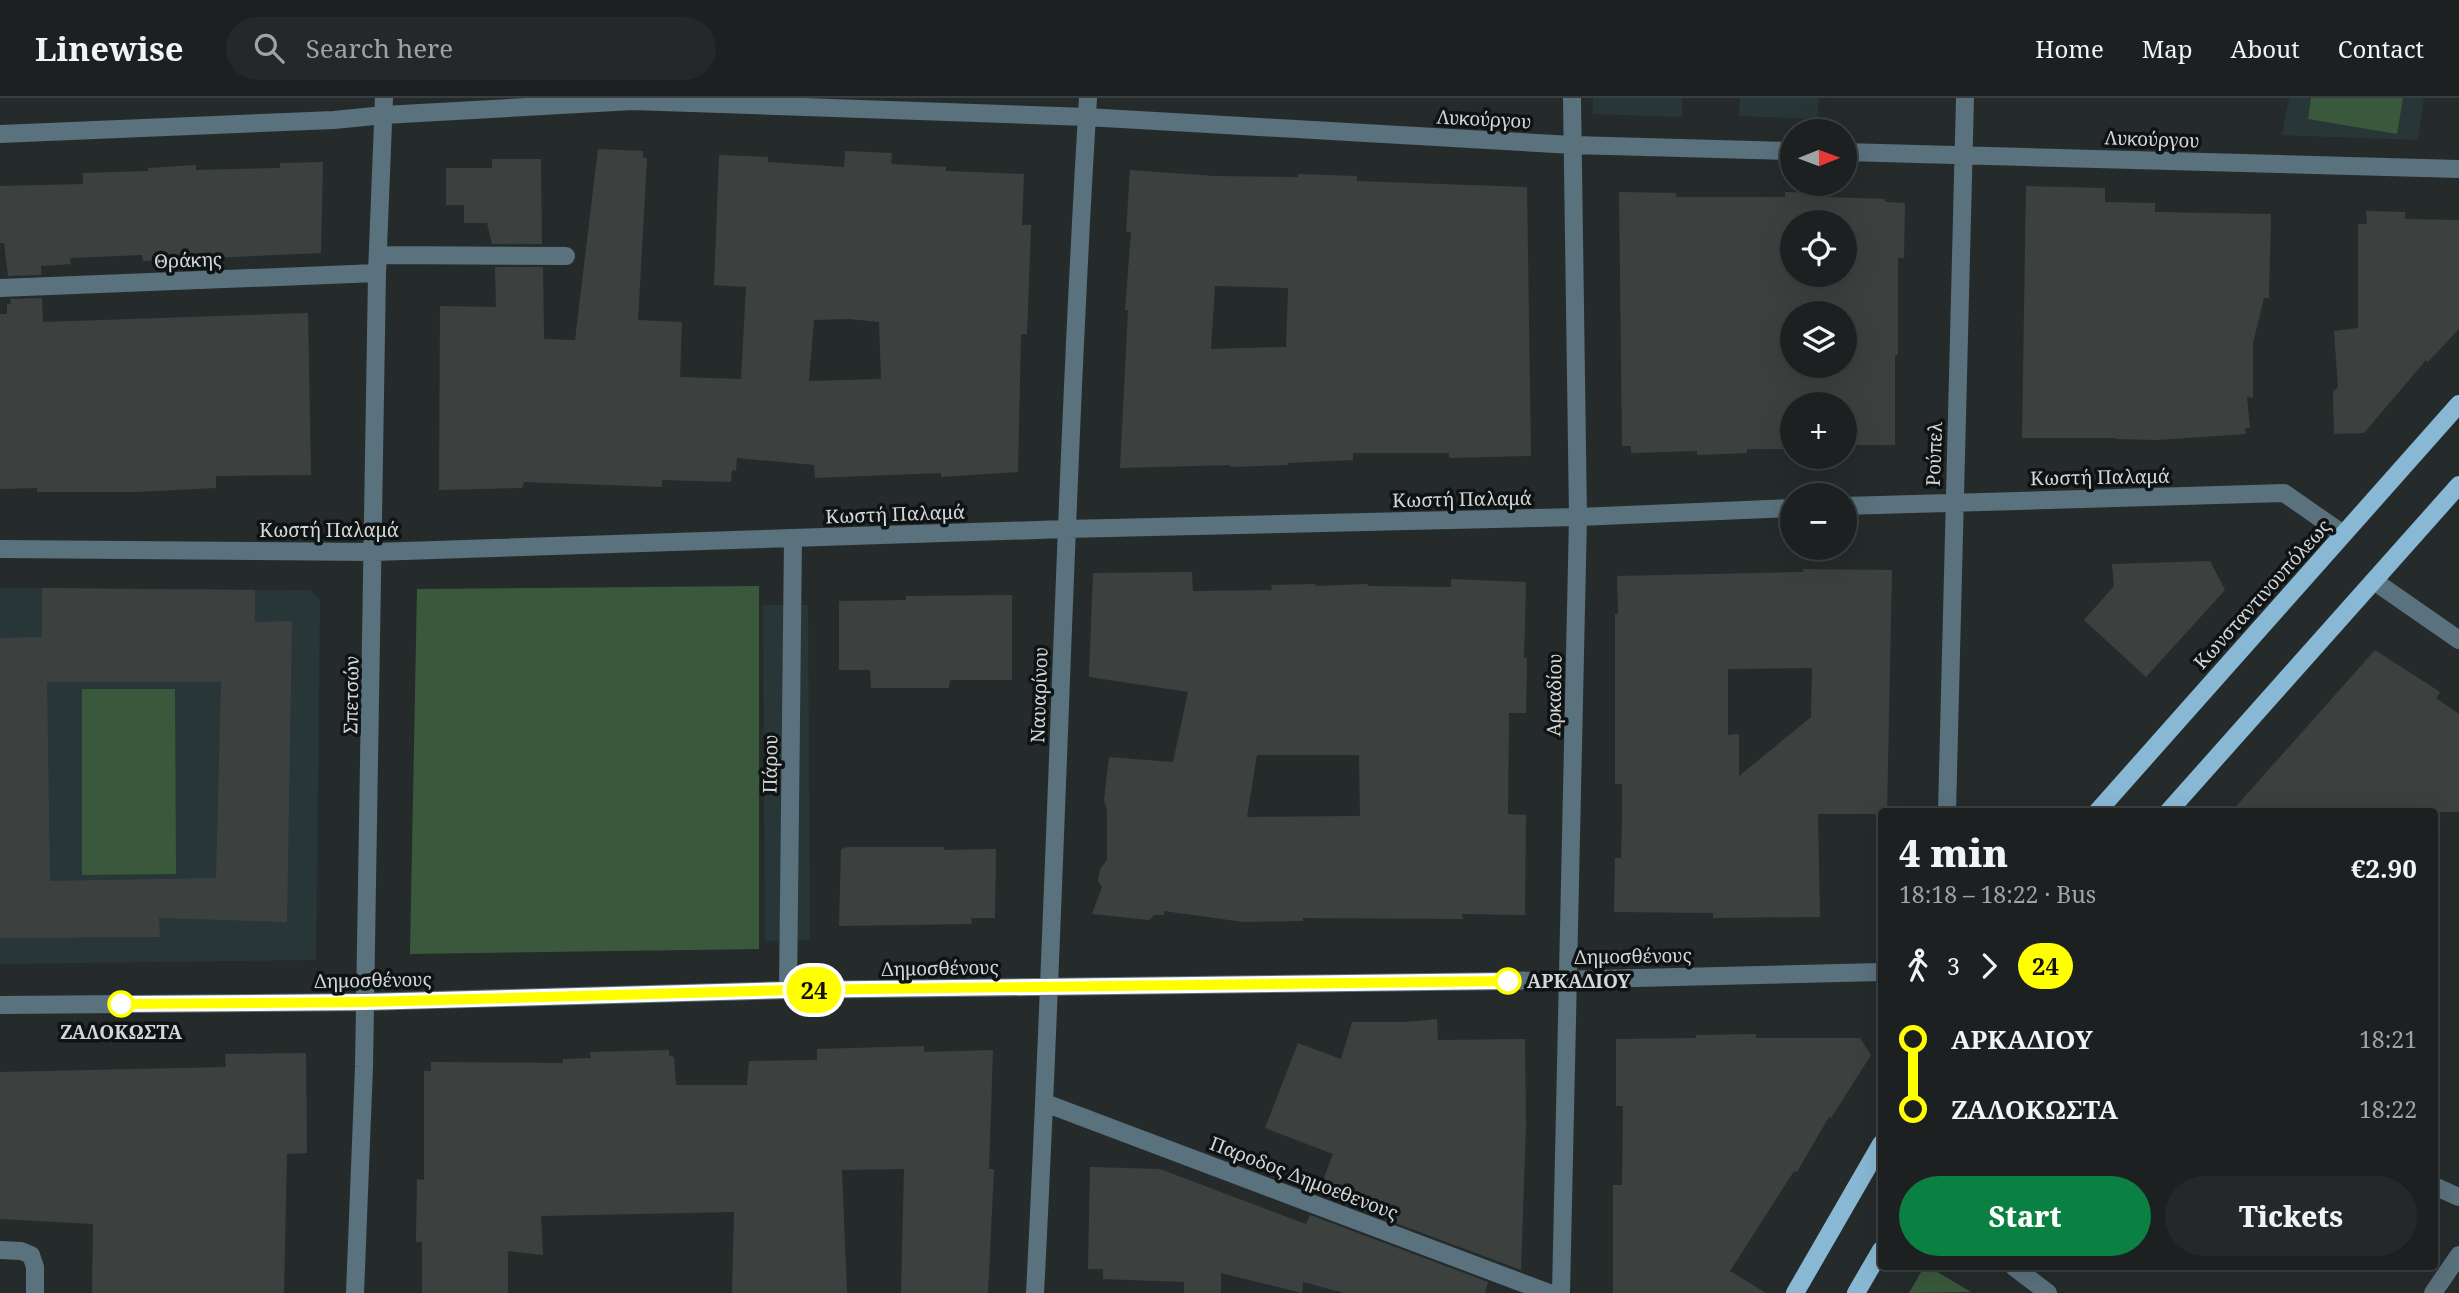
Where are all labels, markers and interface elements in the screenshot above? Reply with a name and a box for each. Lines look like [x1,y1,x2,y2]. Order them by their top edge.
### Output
search box [226,17,716,80]
text: Linewise [35,26,184,71]
icon: search [250,29,288,67]
text: Search here [306,30,453,66]
text: Home [2035,32,2104,65]
text: Map [2142,32,2193,65]
text: About [2231,32,2300,65]
text: Contact [2338,32,2424,65]
street label: Λυκούργου [1436,104,1532,134]
north arrow [1780,119,1857,196]
map controls [1780,119,1857,560]
street label: Λυκούργου [2104,124,2200,154]
button: locate [1780,210,1857,287]
street label: Θράκης [154,246,222,274]
button: layers [1780,301,1857,378]
button: + [1780,392,1857,469]
street label: Ρούπελ [1920,420,1948,487]
street label: Κωστή Παλαμά [2030,463,2170,491]
button: − [1780,483,1857,560]
street label: Κωστή Παλαμά [1392,485,1532,513]
street label: Κωστή Παλαμά [825,499,965,529]
street label: Κωνσταντινουπόλεως [2188,513,2336,675]
street label: Κωστή Παλαμά [259,517,399,543]
street label: Ναυαρίνου [1024,647,1054,743]
street label: Αρκαδίου [1540,653,1568,737]
street label: Σπετσών [337,656,365,734]
street label: Πάρου [756,734,784,794]
text: 4 min [1899,826,2008,878]
text: €2.90 [2351,850,2417,886]
text: 18:18 – 18:22 · Bus [1899,878,2096,910]
street label: Δημοσθένους [1574,942,1692,970]
icon: walk [1899,947,1937,985]
icon: forward [1970,947,2008,985]
text: 24 [2032,949,2059,982]
text: 3 [1947,950,1960,982]
street label: Δημοσθένους [881,954,999,982]
street label: Δημοσθένους [314,966,432,994]
line badge: 24 [782,967,846,1013]
marker: ΑΡΚΑΔΙΟΥ [1495,968,1521,994]
place label: ΑΡΚΑΔΙΟΥ [1527,968,1631,994]
text: 24 [800,973,828,1006]
marker: ΖΑΛΟΚΩΣΤΑ [108,991,134,1017]
place label: ΖΑΛΟΚΩΣΤΑ [60,1019,183,1045]
text: ΑΡΚΑΔΙΟΥ [1951,1021,2093,1057]
text: 18:21 [2359,1023,2417,1055]
text: ΖΑΛΟΚΩΣΤΑ [1951,1091,2118,1127]
text: 18:22 [2359,1093,2417,1125]
street label: Παροδος Δημοεθενους [1206,1130,1402,1226]
button: Start [1899,1176,2151,1256]
button: Tickets [2165,1176,2417,1256]

